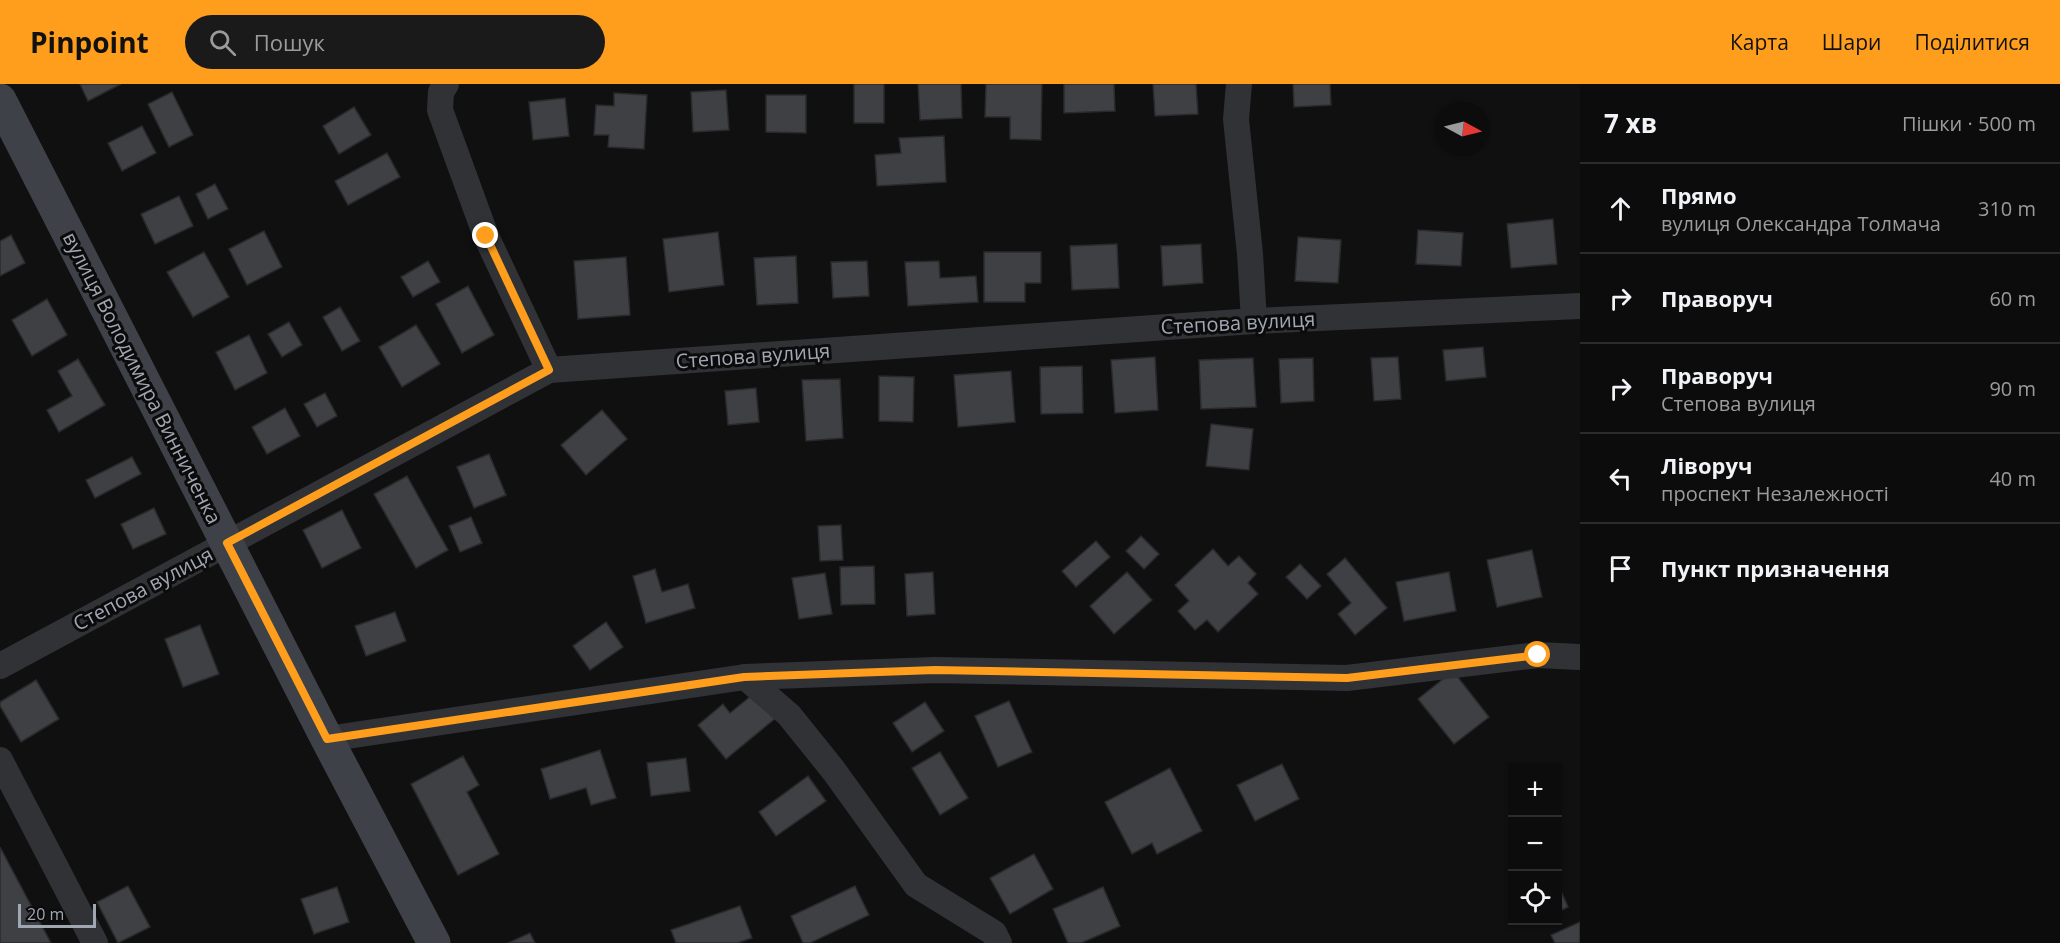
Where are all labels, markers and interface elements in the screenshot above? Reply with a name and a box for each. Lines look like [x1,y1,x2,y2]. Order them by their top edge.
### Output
search box [185,15,605,69]
text: Pinpoint [30,23,149,61]
icon: search [206,26,239,59]
text: Пошук [254,27,325,57]
text: Карта [1730,28,1789,56]
text: Шари [1822,28,1881,56]
text: Поділитися [1914,28,2030,56]
north arrow [1436,102,1490,156]
text: 7 хв [1604,105,1657,141]
text: Пішки · 500 m [1902,110,2036,137]
text: Прямо [1661,180,1737,210]
icon: ahead [1604,192,1637,225]
text: 310 m [1978,195,2036,222]
text: вулиця Олександра Толмача [1661,210,1941,237]
route end [472,222,498,248]
street label: вулиця Володимира Винниченка [57,227,228,528]
icon: right [1604,282,1637,315]
text: Праворуч [1661,283,1773,313]
text: 60 m [1989,285,2036,312]
street label: Степова вулиця [1160,305,1316,340]
street label: Степова вулиця [675,337,831,374]
text: Праворуч [1661,360,1773,390]
icon: right [1604,372,1637,405]
text: 90 m [1989,375,2036,402]
text: Степова вулиця [1661,390,1816,417]
text: Ліворуч [1661,450,1752,480]
icon: left [1604,462,1637,495]
text: 40 m [1989,465,2036,492]
text: проспект Незалежності [1661,480,1889,507]
street label: Степова вулиця [68,540,217,637]
icon: arrive [1604,552,1637,585]
text: Пункт призначення [1661,553,1890,583]
route start [1524,641,1550,667]
map controls [1508,763,1562,925]
button: + [1508,763,1562,817]
button: − [1508,817,1562,871]
button: locate [1508,871,1562,925]
scale bar [18,901,96,928]
text: 20 m [27,903,64,925]

